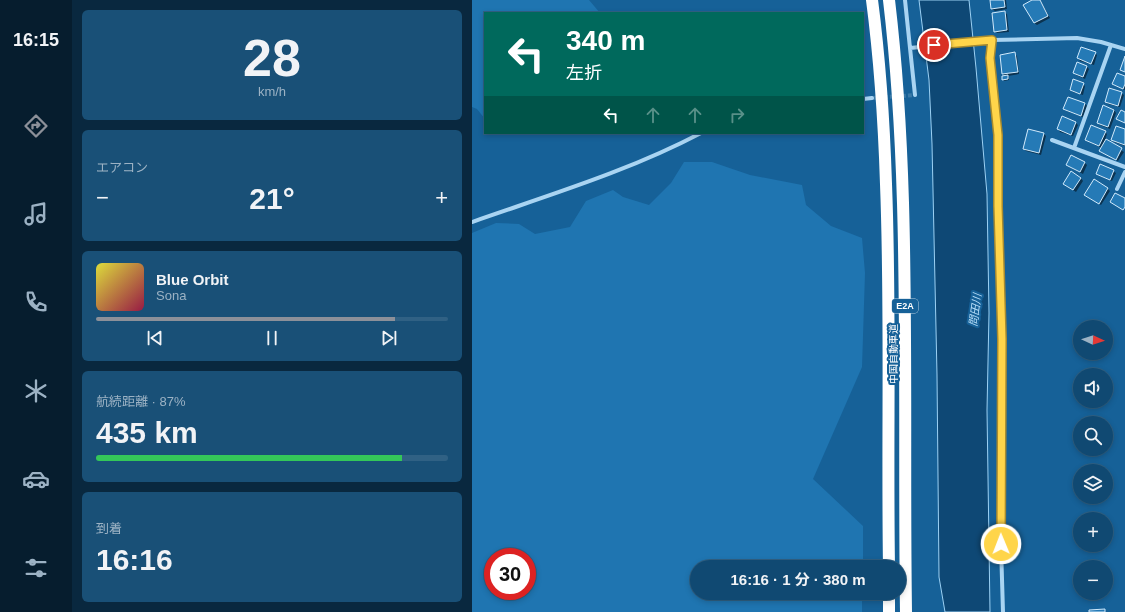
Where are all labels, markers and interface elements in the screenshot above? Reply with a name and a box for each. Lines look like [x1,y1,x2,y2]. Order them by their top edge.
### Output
text: 340 m [566,25,645,56]
icon: left [500,28,552,80]
pin [917,28,951,62]
text: 28 [243,29,301,87]
text: 16:15 [13,30,59,50]
icon: arrive [923,34,945,56]
text: 左折 [566,63,602,83]
text: km/h [258,84,286,99]
icon: left [600,104,622,126]
icon: ahead [642,104,664,126]
icon: ahead [684,104,706,126]
icon: right [726,104,748,126]
icon: directions [22,112,50,140]
text: エアコン [96,160,148,175]
text: 21° [249,182,295,215]
text: − [96,185,109,210]
text: + [435,185,448,210]
icon: music [22,200,50,228]
text: Blue Orbit [156,271,229,288]
icon: phone [22,288,50,316]
text: Sona [156,288,186,303]
water label: 問田川 [967,292,983,327]
road number: E2A [892,299,918,313]
north arrow [1073,320,1113,360]
map controls [1073,320,1113,600]
street label: 中国自動車道 [888,324,899,384]
icon: previous [144,327,166,349]
icon: pause [261,327,283,349]
icon: next [378,327,400,349]
button: sound [1073,368,1113,408]
icon: climate [22,377,50,405]
text: 航続距離 · 87% [96,394,186,409]
text: 435 km [96,416,198,449]
button: search [1073,416,1113,456]
button: layers [1073,464,1113,504]
icon: car [22,465,50,493]
button: + [1073,512,1113,552]
text: 到着 [96,521,122,536]
position arrow [980,523,1022,565]
text: 16:16 [96,543,173,576]
speed limit sign: 30 [484,548,536,600]
icon: filters [22,554,50,582]
button: − [1073,560,1113,600]
text: 16:16 · 1 分 · 380 m [730,571,866,588]

